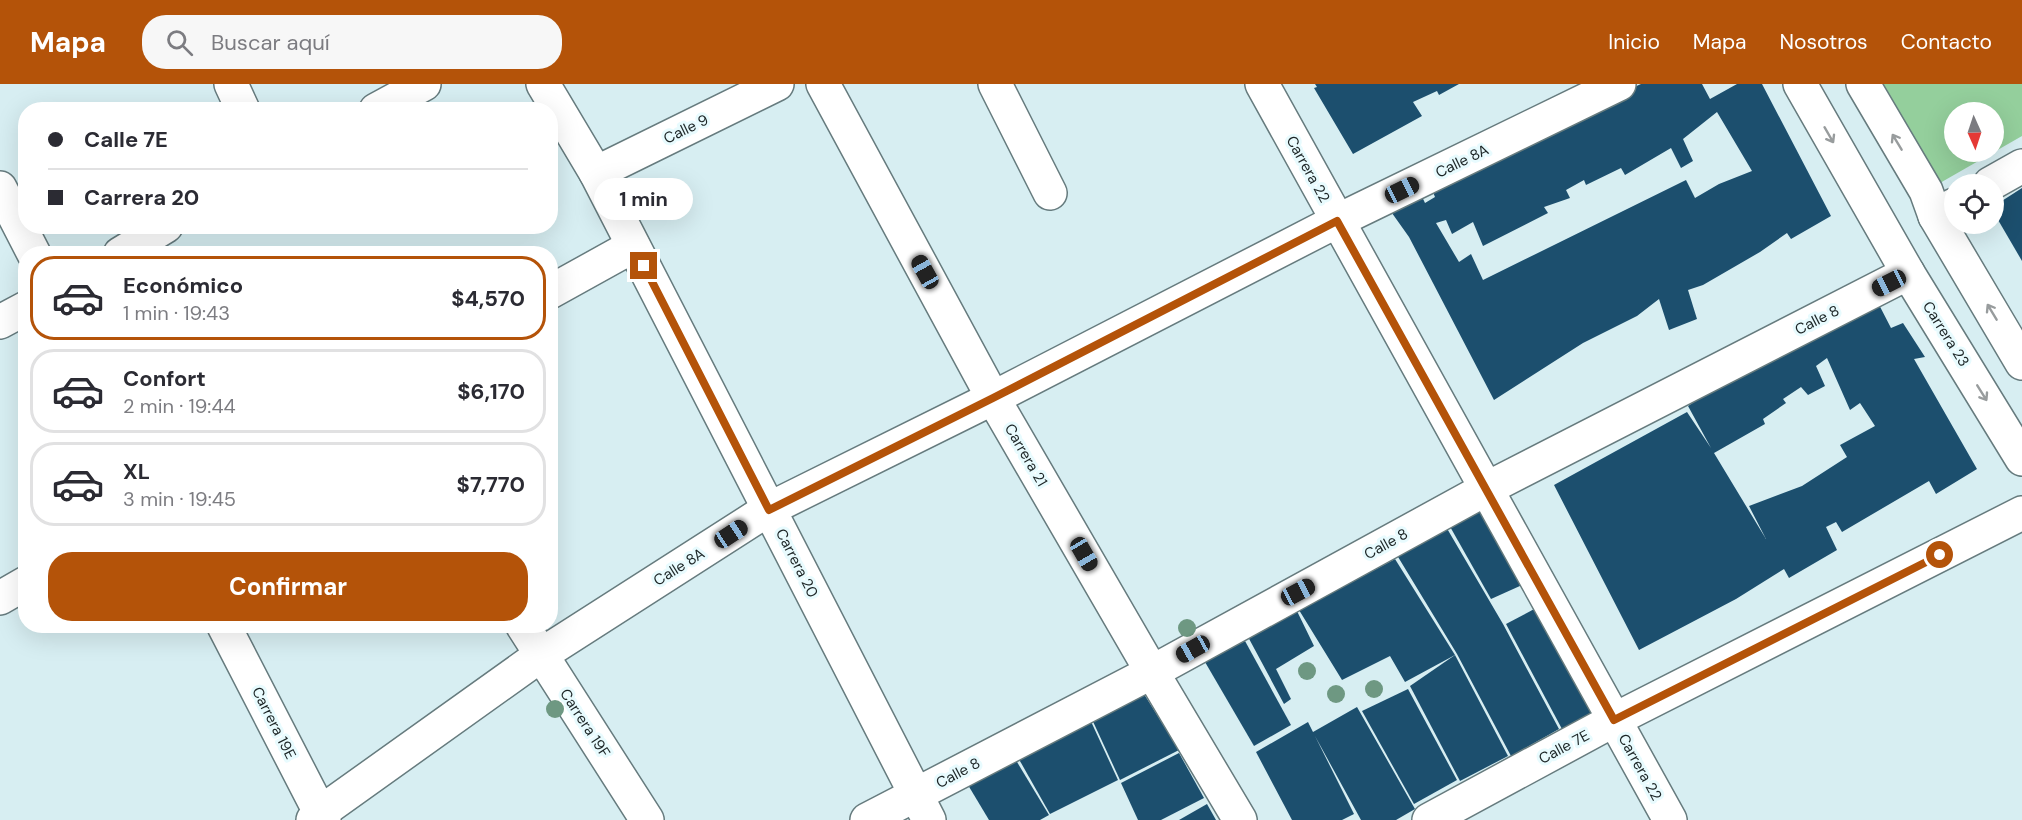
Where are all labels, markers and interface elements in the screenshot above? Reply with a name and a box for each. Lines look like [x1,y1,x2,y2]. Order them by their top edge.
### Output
search box [142,15,562,69]
text: Mapa [30,24,106,61]
icon: search [163,26,196,59]
text: Buscar aquí [211,28,330,57]
text: Inicio [1608,28,1660,56]
text: Mapa [1693,28,1747,56]
text: Nosotros [1780,28,1868,56]
text: Contacto [1901,28,1992,56]
north arrow [1944,102,2004,162]
map controls [1944,102,2004,234]
street label: Calle 9 [660,110,712,148]
text: Calle 7E [84,125,168,154]
one-way arrow [1823,126,1835,143]
street label: Carrera 22 [1282,132,1334,206]
one-way arrow [1891,134,1903,151]
street label: Calle 8A [1432,140,1492,182]
car [1382,174,1422,206]
button: locate [1944,174,2004,234]
callout: 1 min [594,179,694,221]
text: Carrera 20 [84,183,199,212]
text: 1 min [619,186,668,212]
route end [630,252,657,279]
car [908,252,942,292]
car [1869,267,1909,299]
icon: car [51,271,105,325]
text: Económico [123,271,243,300]
text: $4,570 [451,284,525,313]
street label: Carrera 23 [1918,298,1974,370]
text: 1 min · 19:43 [123,300,230,326]
street label: Calle 8 [1791,300,1843,340]
one-way arrow [1986,304,1998,321]
icon: car [51,364,105,418]
text: Confort [123,364,206,393]
text: $6,170 [457,377,525,406]
one-way arrow [1976,384,1988,401]
text: 2 min · 19:44 [123,393,236,419]
street label: Carrera 21 [1000,420,1052,490]
icon: car [51,457,105,511]
text: XL [123,457,150,486]
text: $7,770 [457,470,525,499]
text: 3 min · 19:45 [123,486,236,512]
car [711,517,751,551]
street label: Calle 8 [1360,524,1412,564]
street label: Carrera 20 [771,525,823,601]
car [1067,534,1101,574]
route start [1926,541,1953,568]
street label: Calle 8A [650,543,708,591]
button: Confirmar [48,552,528,621]
car [1278,576,1318,608]
car [1173,632,1213,666]
street label: Carrera 19E [247,683,301,763]
street label: Carrera 19F [555,685,615,761]
street label: Calle 7E [1535,725,1593,769]
street label: Carrera 22 [1614,730,1666,804]
street label: Calle 8 [932,753,984,793]

